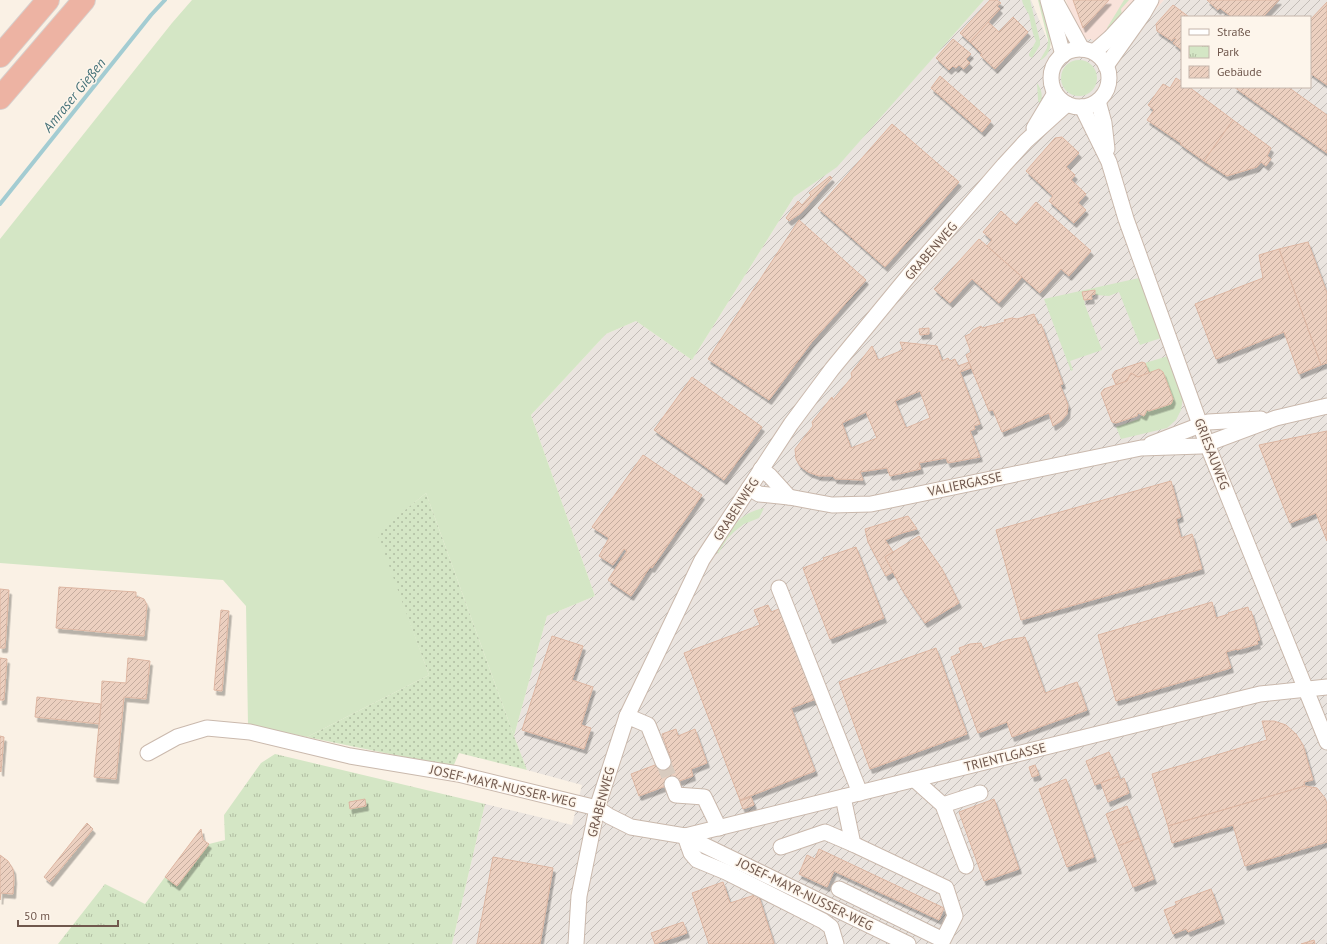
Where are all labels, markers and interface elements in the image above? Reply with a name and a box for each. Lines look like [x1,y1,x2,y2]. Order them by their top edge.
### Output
legend [1181,16,1311,88]
text: Straße [1217,24,1251,39]
text: Park [1217,44,1239,59]
water label: Amraser Gießen [38,54,109,136]
text: Gebäude [1217,64,1262,79]
street label: GRABENWEG [901,218,961,284]
street label: GRIESAUWEG [1191,416,1233,492]
street label: VALIERGASSE [925,468,1004,500]
street label: GRABENWEG [709,474,763,544]
street label: TRIENTLGASSE [962,739,1048,775]
street label: JOSEF-MAYR-NUSSER-WEG [427,761,578,811]
street label: GRABENWEG [583,765,619,839]
street label: JOSEF-MAYR-NUSSER-WEG [733,853,876,934]
scale bar [18,902,118,928]
text: 50 m [24,908,50,923]

